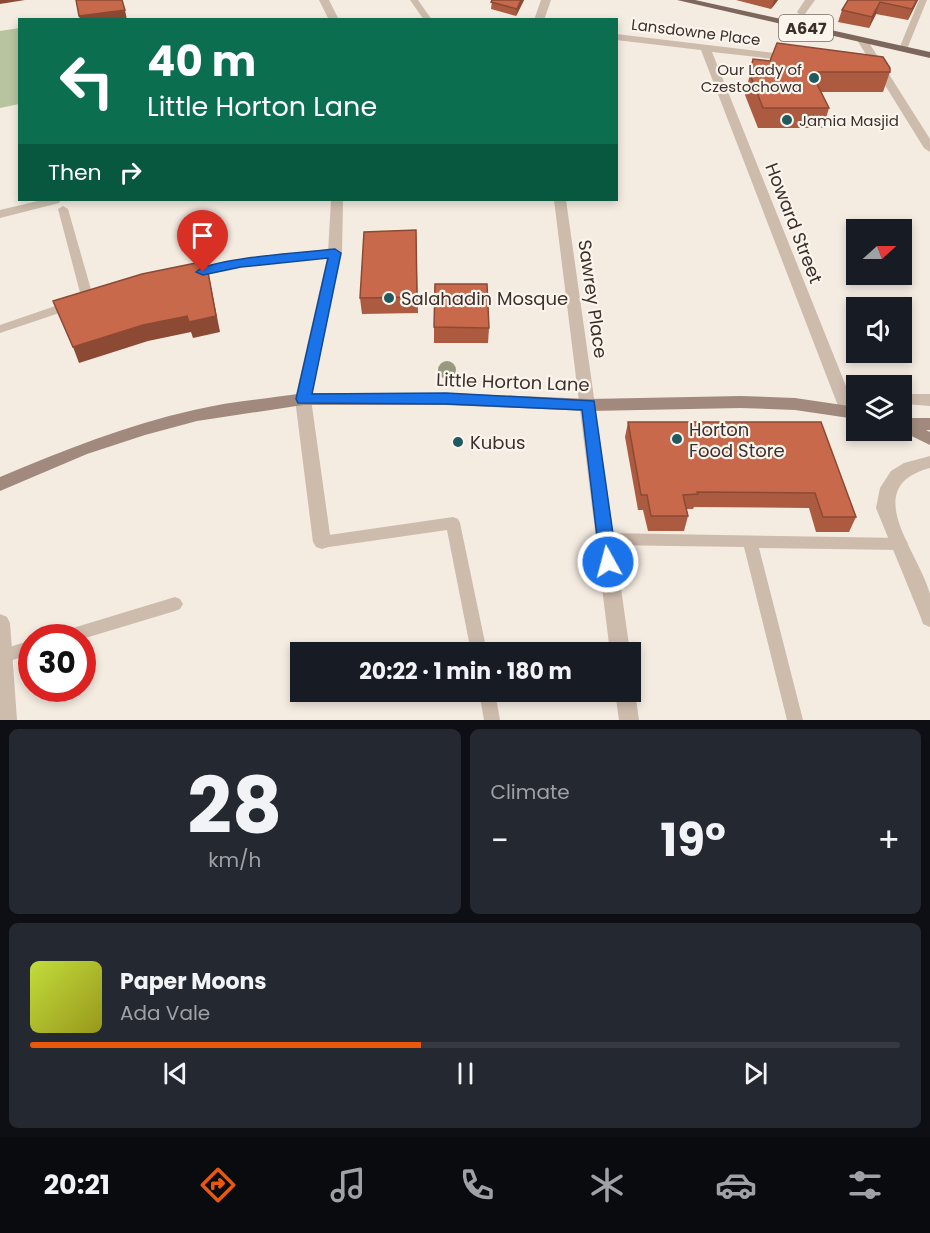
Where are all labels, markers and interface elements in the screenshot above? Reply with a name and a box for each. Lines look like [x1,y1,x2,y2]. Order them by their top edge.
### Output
street label: Lansdowne Place [630,14,762,50]
road number: A647 [779,15,833,41]
text: 40 m [147,32,256,91]
icon: left [48,42,126,120]
place label: Our Lady of Czestochowa [701,59,802,97]
marker: Our Lady of Czestochowa [807,71,821,85]
text: Little Horton Lane [147,88,377,125]
place label: Jamia Masjid [799,110,899,131]
marker: Jamia Masjid [780,113,794,127]
icon: right [114,156,147,189]
text: Then [48,157,102,188]
street label: Howard Street [760,159,828,287]
pin [177,210,228,272]
icon: arrive [186,219,219,252]
north arrow [846,219,912,285]
map controls [846,219,912,441]
street label: Sawrey Place [572,238,614,360]
place label: Salahadin Mosque [401,286,568,311]
marker: Salahadin Mosque [382,291,396,305]
button: sound [846,297,912,363]
street label: Little Horton Lane [436,367,590,397]
button: layers [846,375,912,441]
place label: Horton Food Store [689,417,785,463]
place label: Kubus [470,430,525,455]
marker: Horton Food Store [670,432,684,446]
marker: Kubus [451,435,465,449]
position arrow [576,530,640,594]
speed limit sign: 30 [18,624,96,702]
text: 20:22 · 1 min · 180 m [359,656,572,687]
text: 28 [187,751,282,860]
text: Climate [491,778,570,806]
text: 19° [660,809,726,872]
text: − [491,817,509,864]
text: + [877,817,900,864]
text: km/h [208,846,261,874]
text: Paper Moons [120,966,267,997]
text: Ada Vale [120,999,210,1027]
icon: previous [159,1057,192,1090]
icon: pause [449,1057,482,1090]
icon: next [739,1057,772,1090]
icon: directions [197,1164,239,1206]
icon: music [327,1164,369,1206]
icon: phone [456,1164,498,1206]
icon: climate [586,1164,628,1206]
icon: car [715,1164,757,1206]
icon: filters [844,1164,886,1206]
text: 20:21 [44,1166,110,1203]

